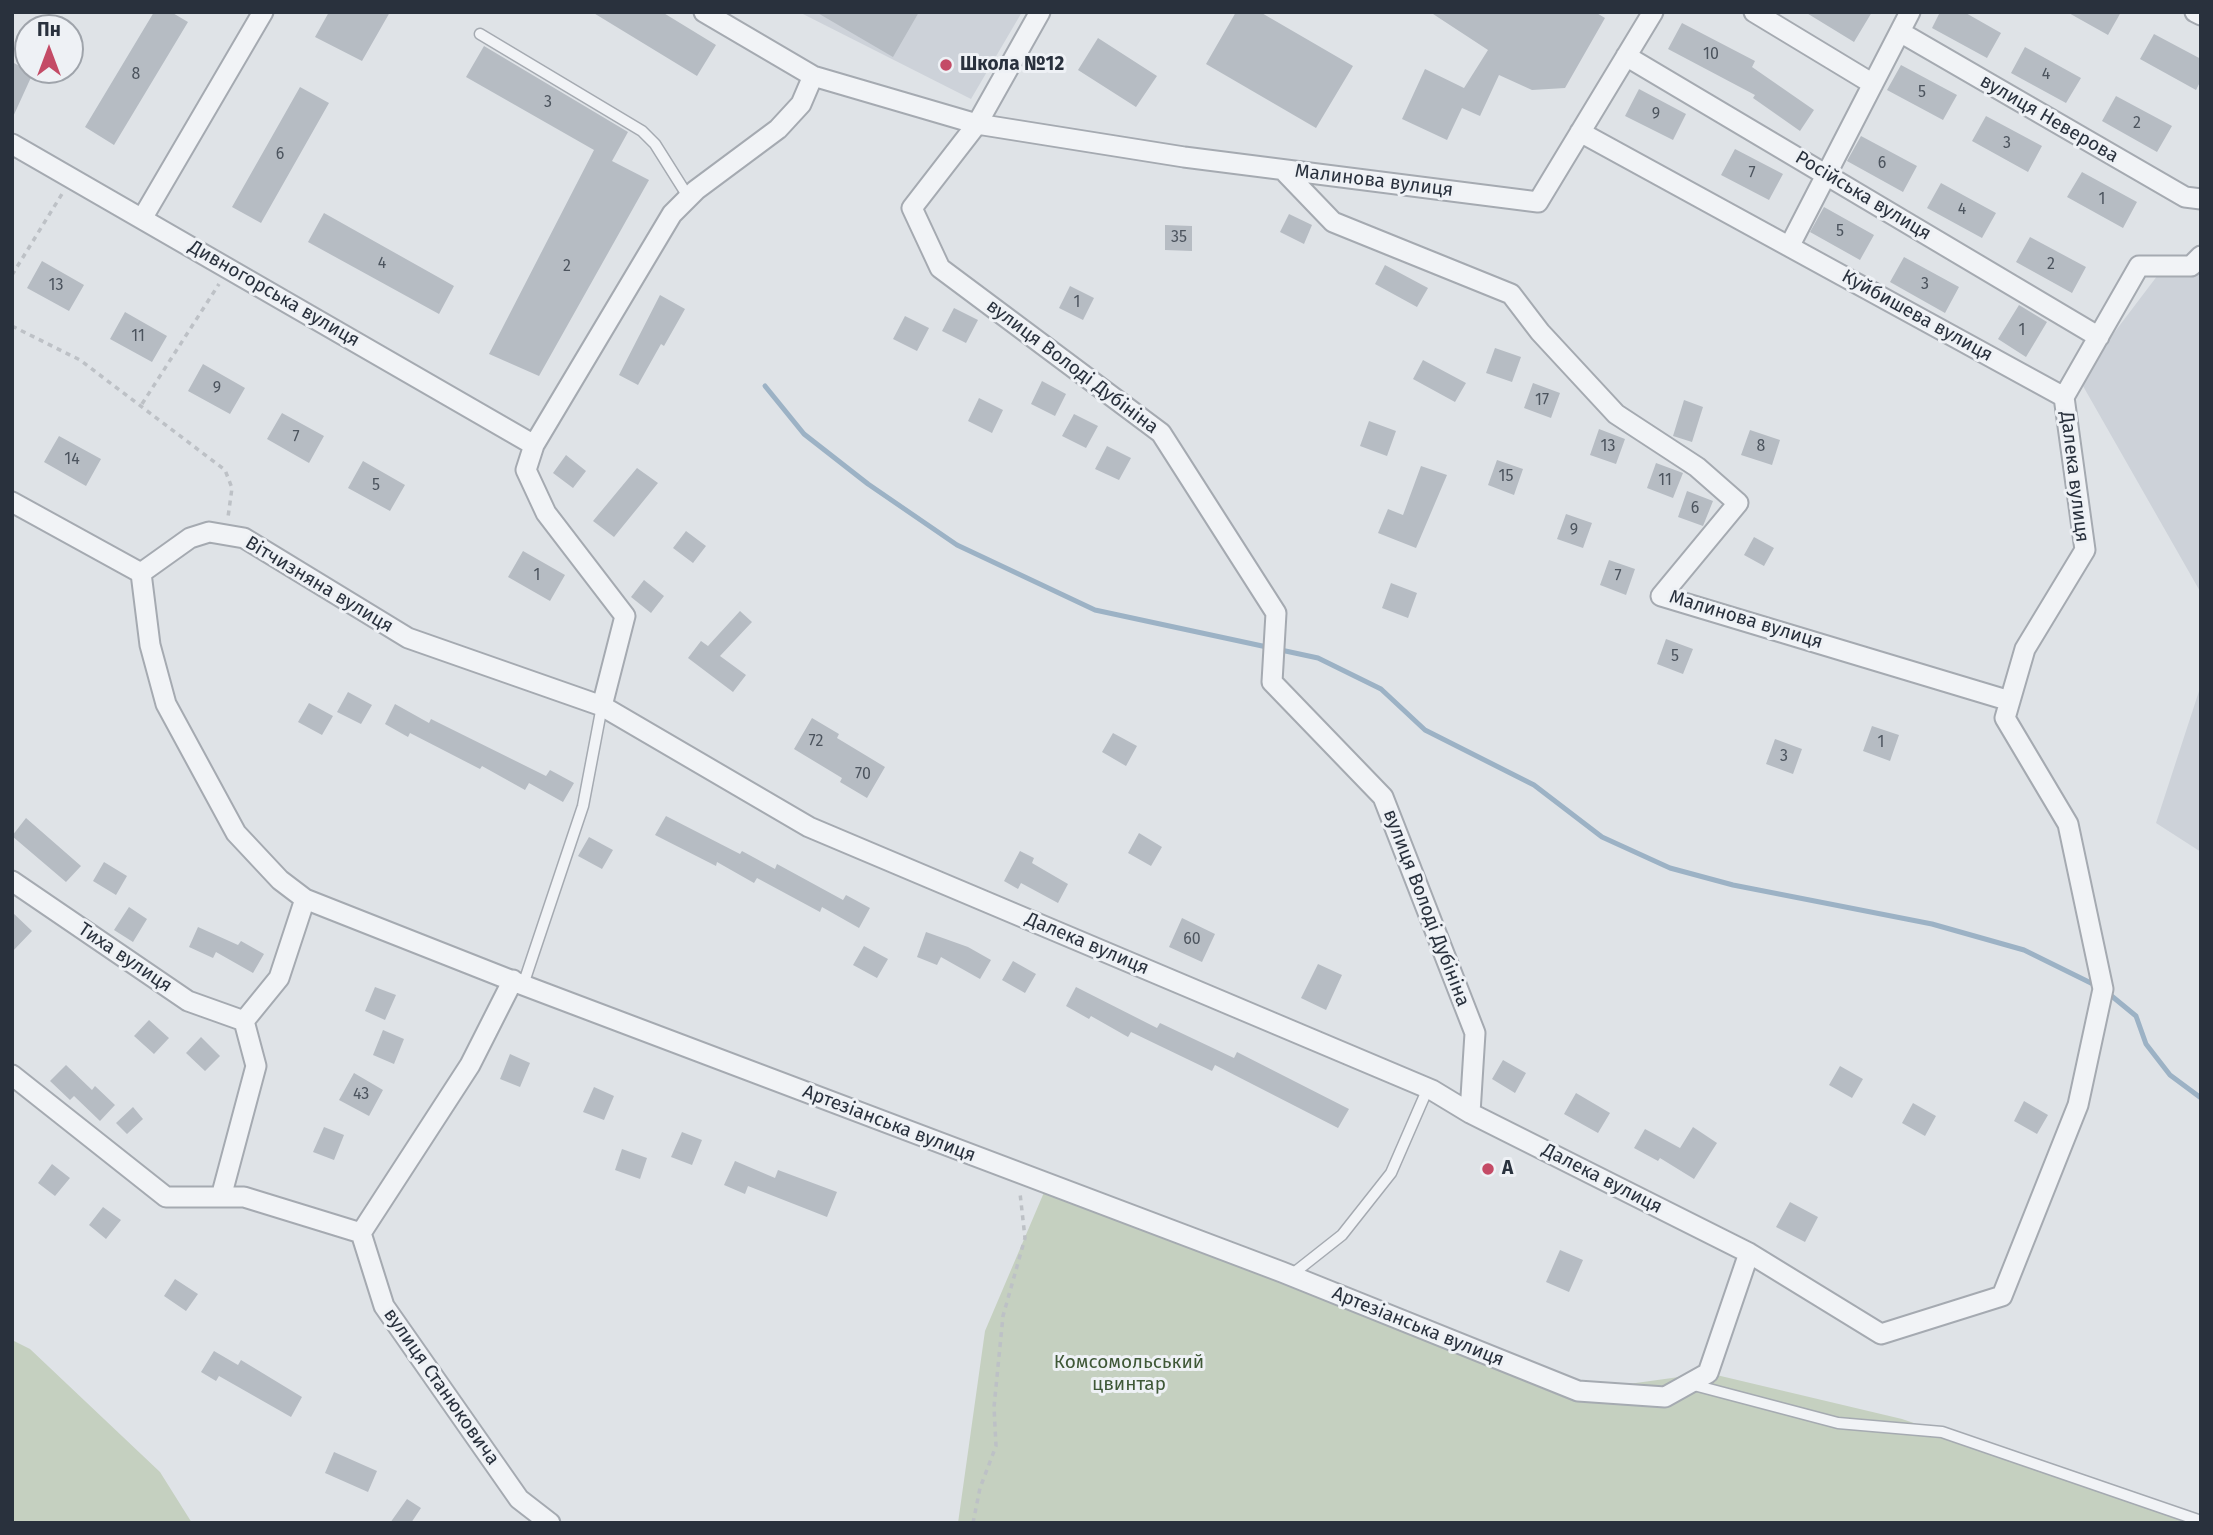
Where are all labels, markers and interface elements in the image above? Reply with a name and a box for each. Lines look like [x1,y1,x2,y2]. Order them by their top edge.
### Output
north arrow [14,14,84,84]
text: Пн [37,18,61,41]
house number: 10 [1703,45,1719,65]
place label: Школа №12 [960,54,1064,76]
marker: Школа №12 [938,57,954,73]
house number: 8 [132,65,140,85]
house number: 4 [2042,65,2050,85]
street label: вулиця Неверова [1976,70,2122,168]
house number: 5 [1918,83,1926,103]
house number: 3 [544,93,552,113]
house number: 9 [1652,105,1660,125]
house number: 2 [2133,114,2141,134]
house number: 3 [2003,134,2011,154]
house number: 6 [276,145,284,165]
street label: Російська вулиця [1791,146,1935,246]
house number: 6 [1878,154,1886,174]
street label: Малинова вулиця [1294,160,1454,202]
house number: 7 [1748,164,1756,184]
house number: 1 [2099,190,2105,210]
house number: 4 [1958,200,1966,220]
house number: 5 [1836,222,1844,242]
house number: 35 [1171,228,1187,248]
street label: Дивногорська вулиця [185,236,363,352]
house number: 4 [378,254,386,274]
house number: 2 [2047,255,2055,275]
house number: 2 [563,257,571,277]
street label: Куйбишева вулиця [1838,265,1996,367]
house number: 3 [1921,275,1929,295]
house number: 13 [49,276,63,296]
house number: 1 [1074,293,1080,313]
street label: вулиця Володі Дубініна [982,295,1162,439]
house number: 1 [2019,321,2025,341]
house number: 11 [131,327,145,347]
house number: 9 [213,379,221,399]
house number: 17 [1535,391,1549,411]
street label: Далека вулиця [2055,410,2093,544]
house number: 7 [292,428,300,448]
house number: 13 [1601,437,1615,457]
house number: 8 [1757,437,1765,457]
house number: 14 [64,450,80,470]
house number: 15 [1499,467,1513,487]
house number: 11 [1658,471,1672,491]
house number: 5 [372,476,380,496]
house number: 6 [1691,499,1699,519]
house number: 9 [1570,521,1578,541]
street label: Вітчизняна вулиця [241,532,397,638]
house number: 1 [534,566,540,586]
house number: 7 [1614,567,1622,587]
street label: Малинова вулиця [1667,586,1825,654]
house number: 5 [1671,647,1679,667]
house number: 72 [809,732,823,752]
house number: 1 [1878,733,1884,753]
house number: 3 [1780,747,1788,767]
house number: 70 [855,765,871,785]
street label: вулиця Володі Дубініна [1378,806,1474,1010]
street label: Далека вулиця [1022,908,1152,980]
street label: Тиха вулиця [74,918,176,998]
house number: 60 [1183,930,1201,950]
street label: Артезіанська вулиця [799,1080,979,1168]
house number: 43 [353,1085,369,1105]
street label: Далека вулиця [1538,1139,1666,1219]
place label: А [1502,1158,1513,1180]
marker: А [1480,1161,1496,1177]
street label: Артезіанська вулиця [1329,1282,1507,1372]
street label: вулиця Станюковича [378,1304,504,1470]
park label: Комсомольський цвинтар [1054,1352,1204,1396]

